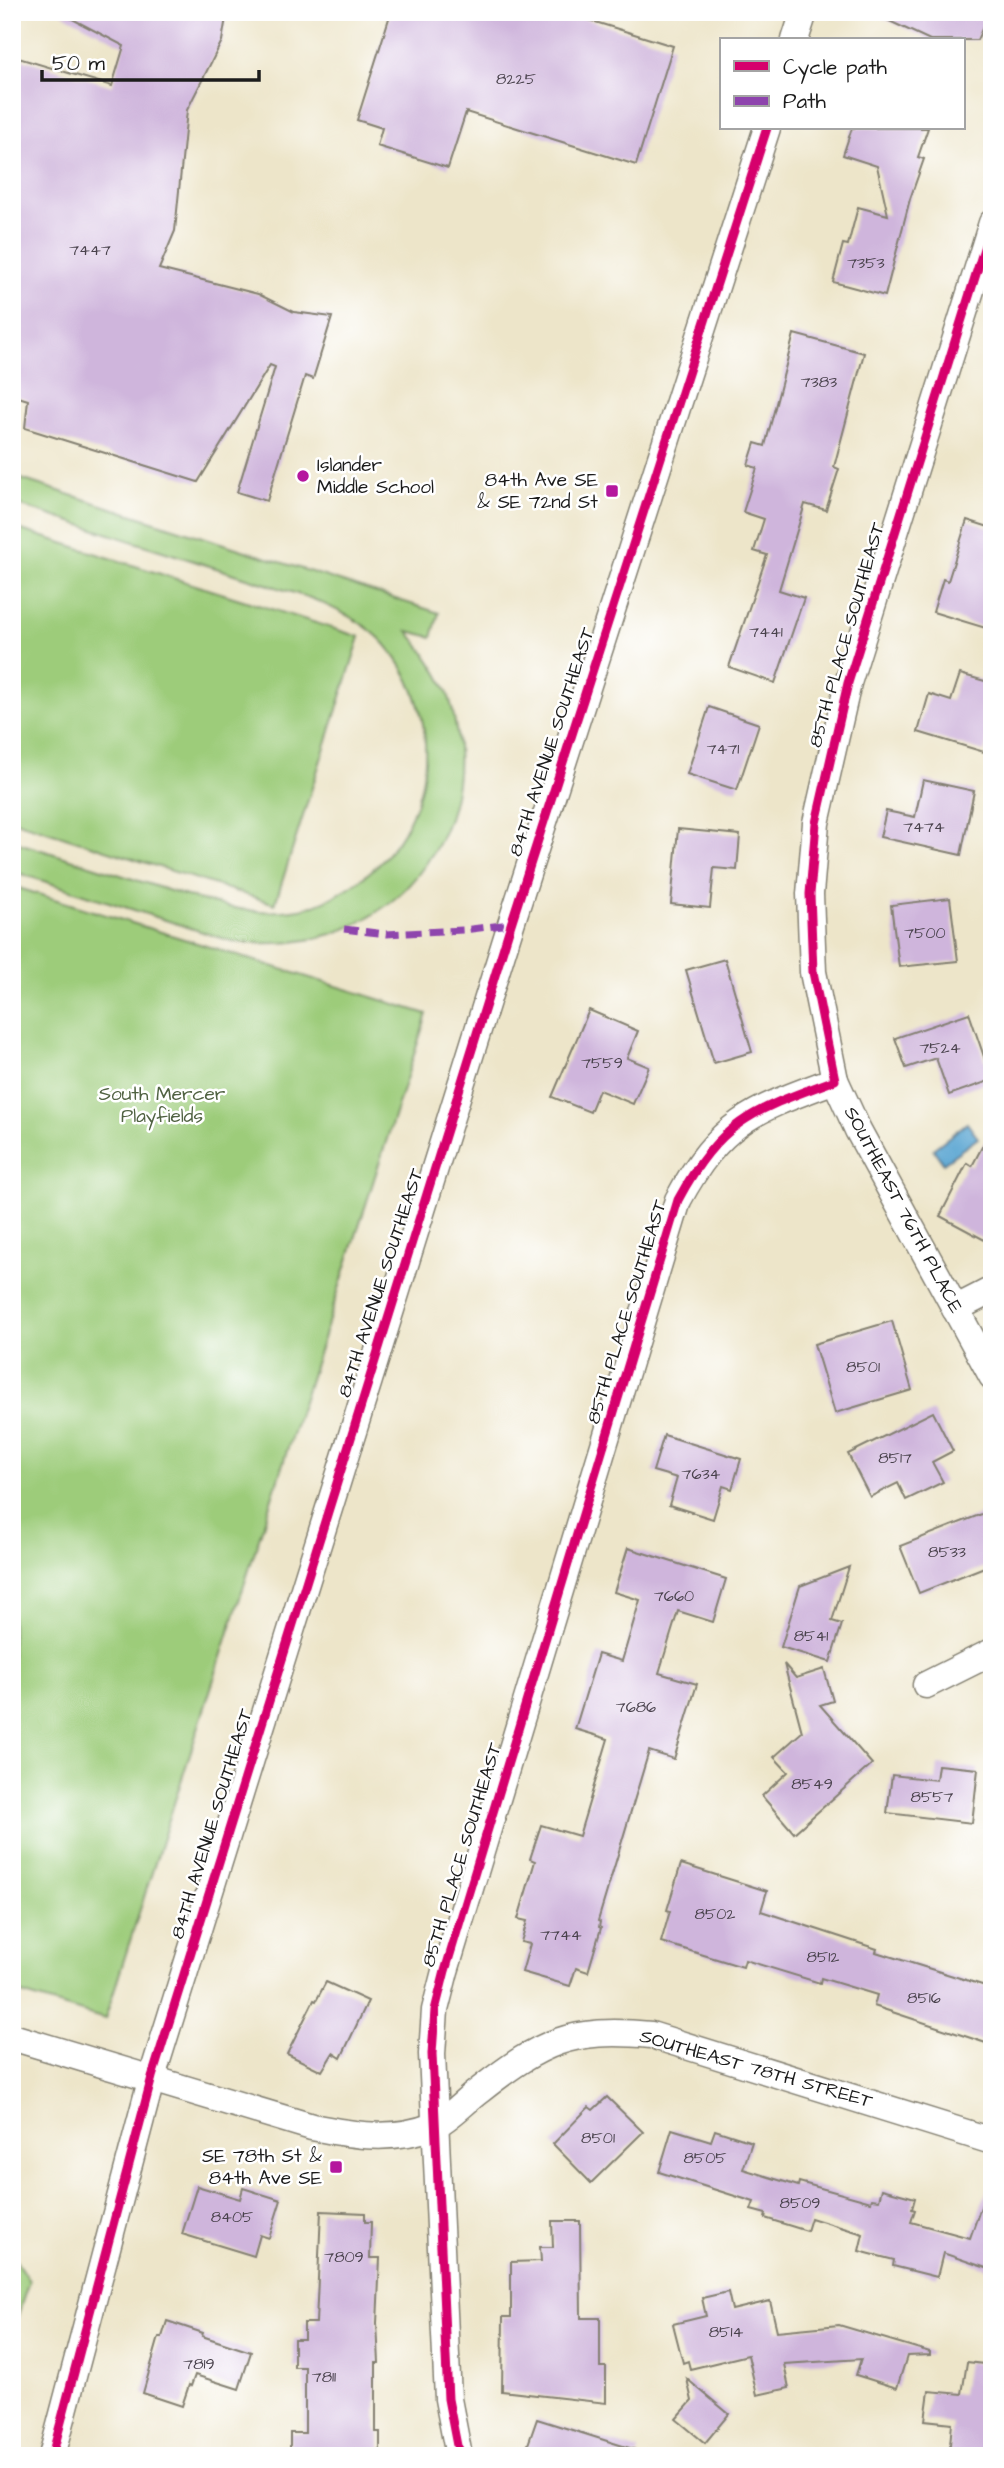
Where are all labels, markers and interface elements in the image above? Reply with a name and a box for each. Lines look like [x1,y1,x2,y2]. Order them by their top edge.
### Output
scale bar [42,38,259,82]
legend [720,38,965,130]
text: 50 m [52,49,106,78]
text: Cycle path [783,53,888,84]
house number: 8225 [496,68,537,90]
text: Path [783,87,827,116]
house number: 7447 [69,239,111,261]
house number: 7353 [847,252,885,274]
house number: 7383 [801,371,837,393]
place label: Islander Middle School [317,452,434,501]
place label: 84th Ave SE & SE 72nd St [477,467,598,516]
marker: Islander Middle School [295,468,311,484]
marker: 84th Ave SE & SE 72nd St [604,483,620,499]
street label: 85TH PLACE SOUTHEAST [802,519,892,751]
house number: 7441 [749,621,783,643]
street label: 84TH AVENUE SOUTHEAST [502,624,602,860]
house number: 7471 [707,738,739,760]
house number: 7474 [903,816,945,838]
house number: 7500 [904,922,946,944]
house number: 7524 [919,1037,961,1059]
house number: 7559 [581,1052,623,1074]
park label: South Mercer Playfields [99,1081,226,1131]
street label: SOUTHEAST 76TH PLACE [837,1102,969,1318]
street label: 84TH AVENUE SOUTHEAST [331,1165,431,1401]
street label: 85TH PLACE SOUTHEAST [580,1197,674,1427]
house number: 8501 [846,1356,880,1378]
house number: 8517 [878,1447,912,1469]
house number: 7634 [682,1463,721,1485]
house number: 8533 [928,1541,966,1563]
house number: 7660 [654,1585,694,1607]
house number: 8541 [794,1625,828,1647]
house number: 7686 [616,1696,656,1718]
street label: 84TH AVENUE SOUTHEAST [164,1705,260,1942]
street label: 85TH PLACE SOUTHEAST [415,1740,509,1970]
house number: 8549 [791,1773,833,1795]
house number: 8557 [911,1786,954,1808]
house number: 8502 [695,1903,735,1925]
house number: 7744 [540,1924,582,1946]
house number: 8512 [807,1946,839,1968]
house number: 8516 [907,1987,941,2009]
street label: SOUTHEAST 78TH STREET [636,2023,876,2115]
house number: 8501 [581,2127,615,2149]
place label: SE 78th St & 84th Ave SE [202,2143,322,2192]
house number: 8505 [683,2147,727,2169]
marker: SE 78th St & 84th Ave SE [328,2159,344,2175]
house number: 8509 [780,2192,820,2214]
house number: 8405 [211,2206,254,2228]
house number: 7809 [324,2246,364,2268]
house number: 8514 [709,2321,743,2343]
house number: 7819 [183,2353,215,2375]
house number: 7811 [312,2366,336,2388]

